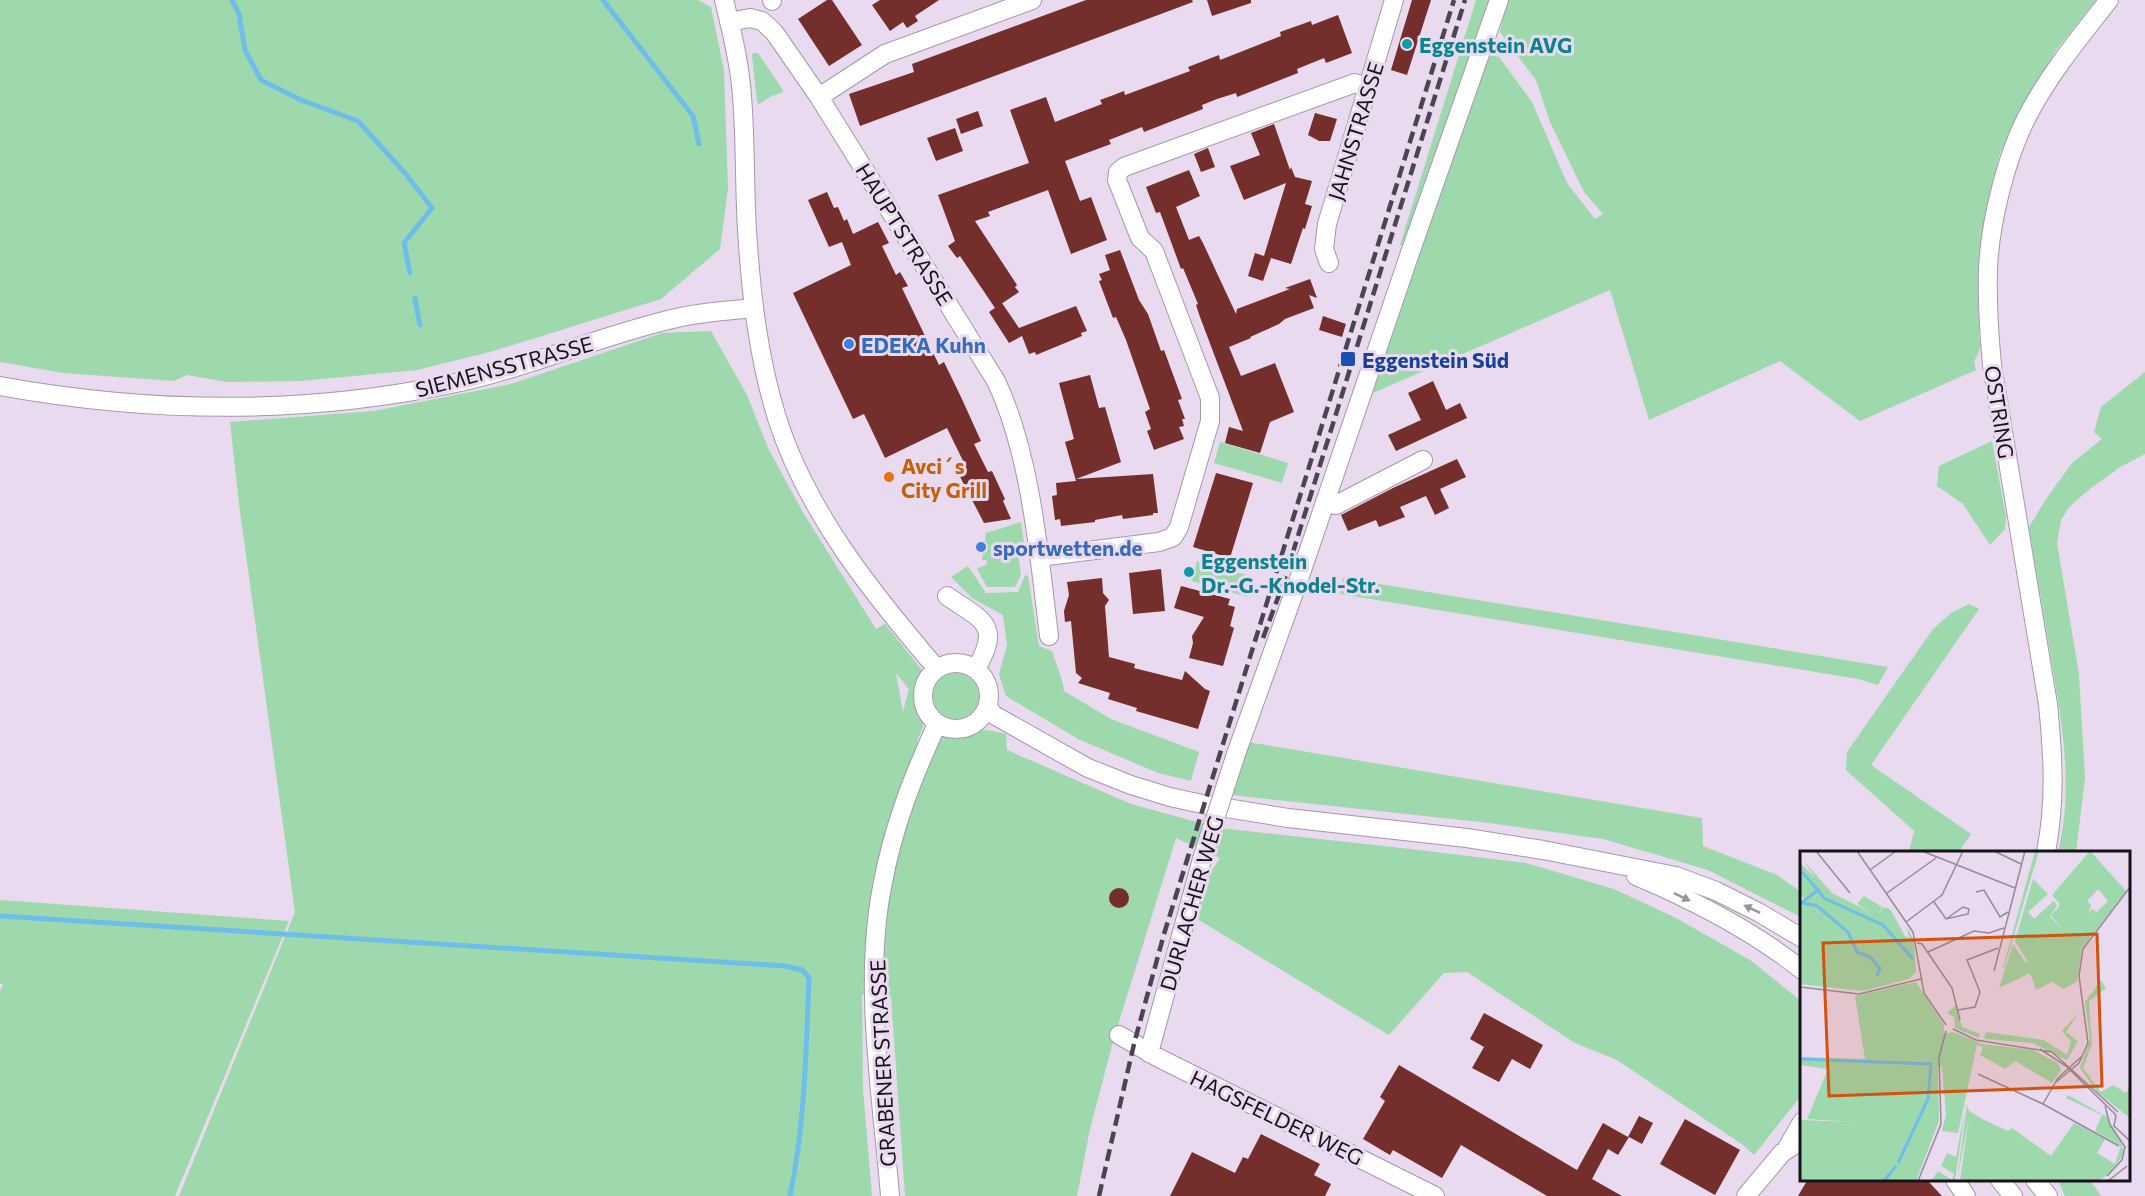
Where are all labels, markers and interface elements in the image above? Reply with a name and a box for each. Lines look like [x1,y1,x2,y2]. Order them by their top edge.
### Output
place label: Eggenstein AVG [1419,32,1572,57]
marker: Eggenstein AVG [1400,37,1414,51]
street label: JAHNSTRASSE [1322,59,1388,203]
street label: HAUPTSTRASSE [851,158,959,310]
street label: SIEMENSSTRASSE [413,330,595,402]
place label: EDEKA Kuhn [861,332,986,357]
marker: EDEKA Kuhn [842,337,856,351]
place label: Eggenstein Süd [1362,347,1509,372]
marker: Eggenstein Süd [1339,350,1357,368]
street label: OSTRING [1980,364,2020,460]
place label: Avci´s City Grill [901,453,987,502]
marker: Avci´s City Grill [882,470,896,484]
place label: sportwetten.de [993,535,1143,560]
marker: sportwetten.de [974,540,988,554]
place label: Eggenstein Dr.-G.-Knodel-Str. [1201,548,1380,597]
marker: Eggenstein Dr.-G.-Knodel-Str. [1182,565,1196,579]
street label: DURLACHER WEG [1154,813,1228,993]
inset map [1800,851,2130,1181]
one-way arrow [1674,892,1691,902]
one-way arrow [1743,904,1760,913]
street label: GRABENER STRASSE [864,959,900,1167]
street label: HAGSFELDER WEG [1187,1064,1367,1170]

